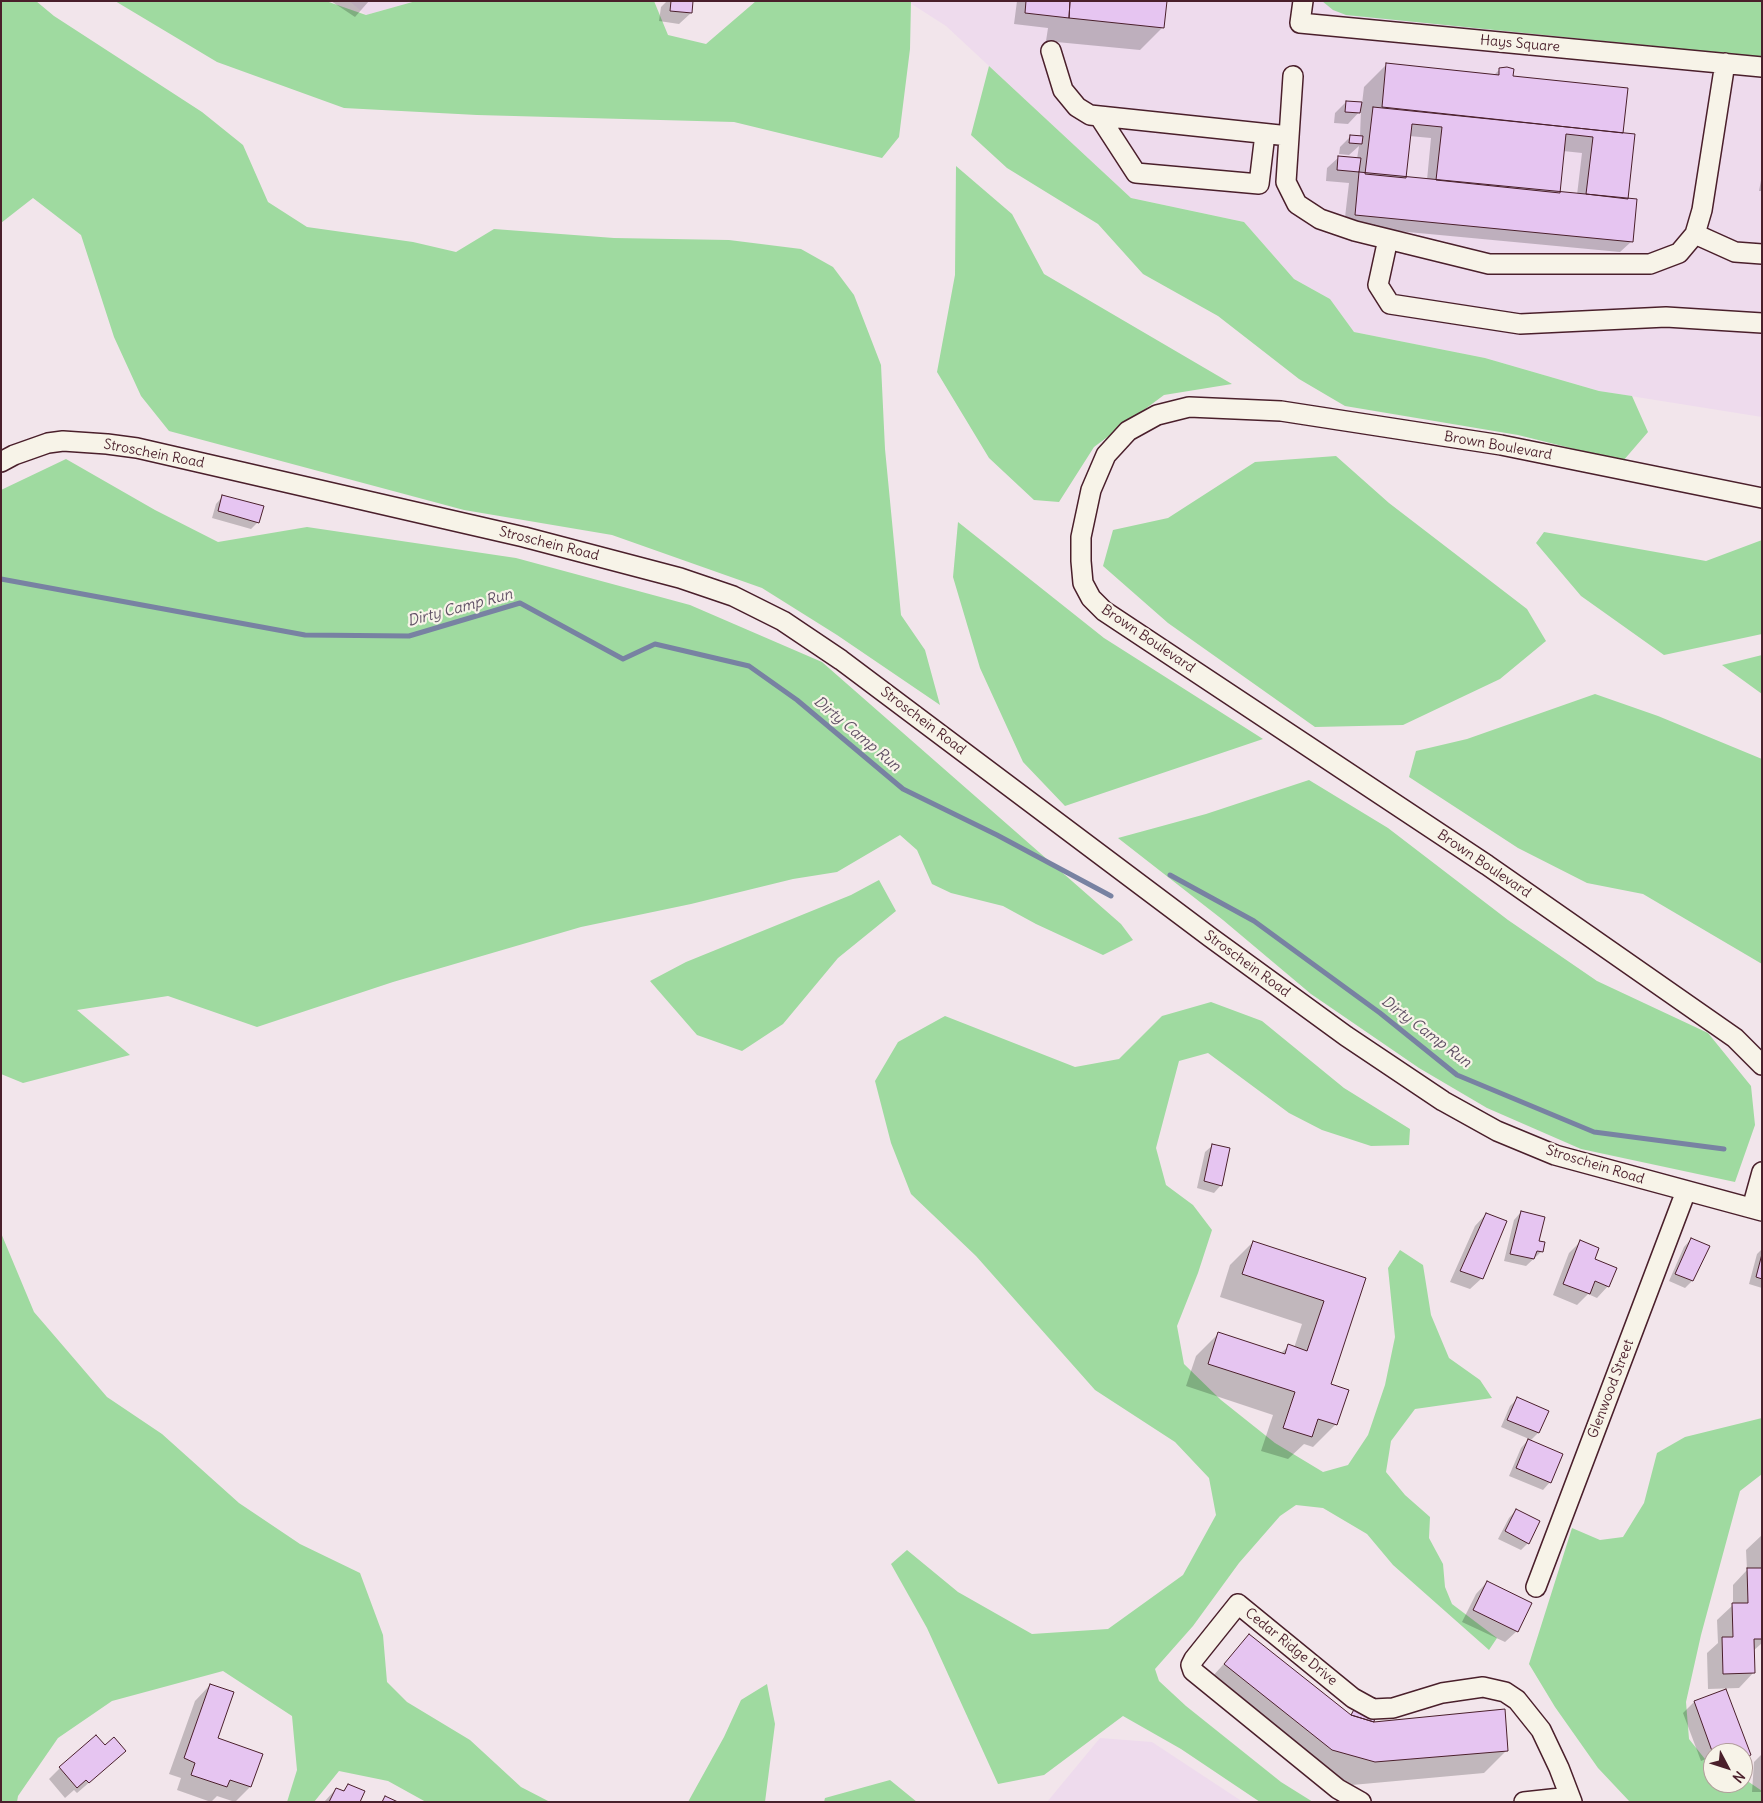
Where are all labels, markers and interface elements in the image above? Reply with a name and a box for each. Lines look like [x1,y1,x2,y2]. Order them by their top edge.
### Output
street label: Hays Square [1479,32,1561,56]
street label: Brown Boulevard [1443,428,1553,464]
street label: Stroschein Road [102,436,206,472]
street label: Stroschein Road [497,523,601,565]
water label: Dirty Camp Run [406,585,514,631]
street label: Brown Boulevard [1098,601,1198,677]
street label: Stroschein Road [877,684,969,758]
water label: Dirty Camp Run [810,692,904,776]
street label: Brown Boulevard [1434,826,1534,902]
street label: Stroschein Road [1201,927,1293,1001]
water label: Dirty Camp Run [1378,992,1474,1072]
street label: Stroschein Road [1544,1142,1646,1188]
street label: Glenwood Street [1584,1337,1638,1441]
street label: Cedar Ridge Drive [1242,1605,1340,1689]
north arrow [1703,1743,1753,1793]
text: N [1729,1768,1749,1786]

